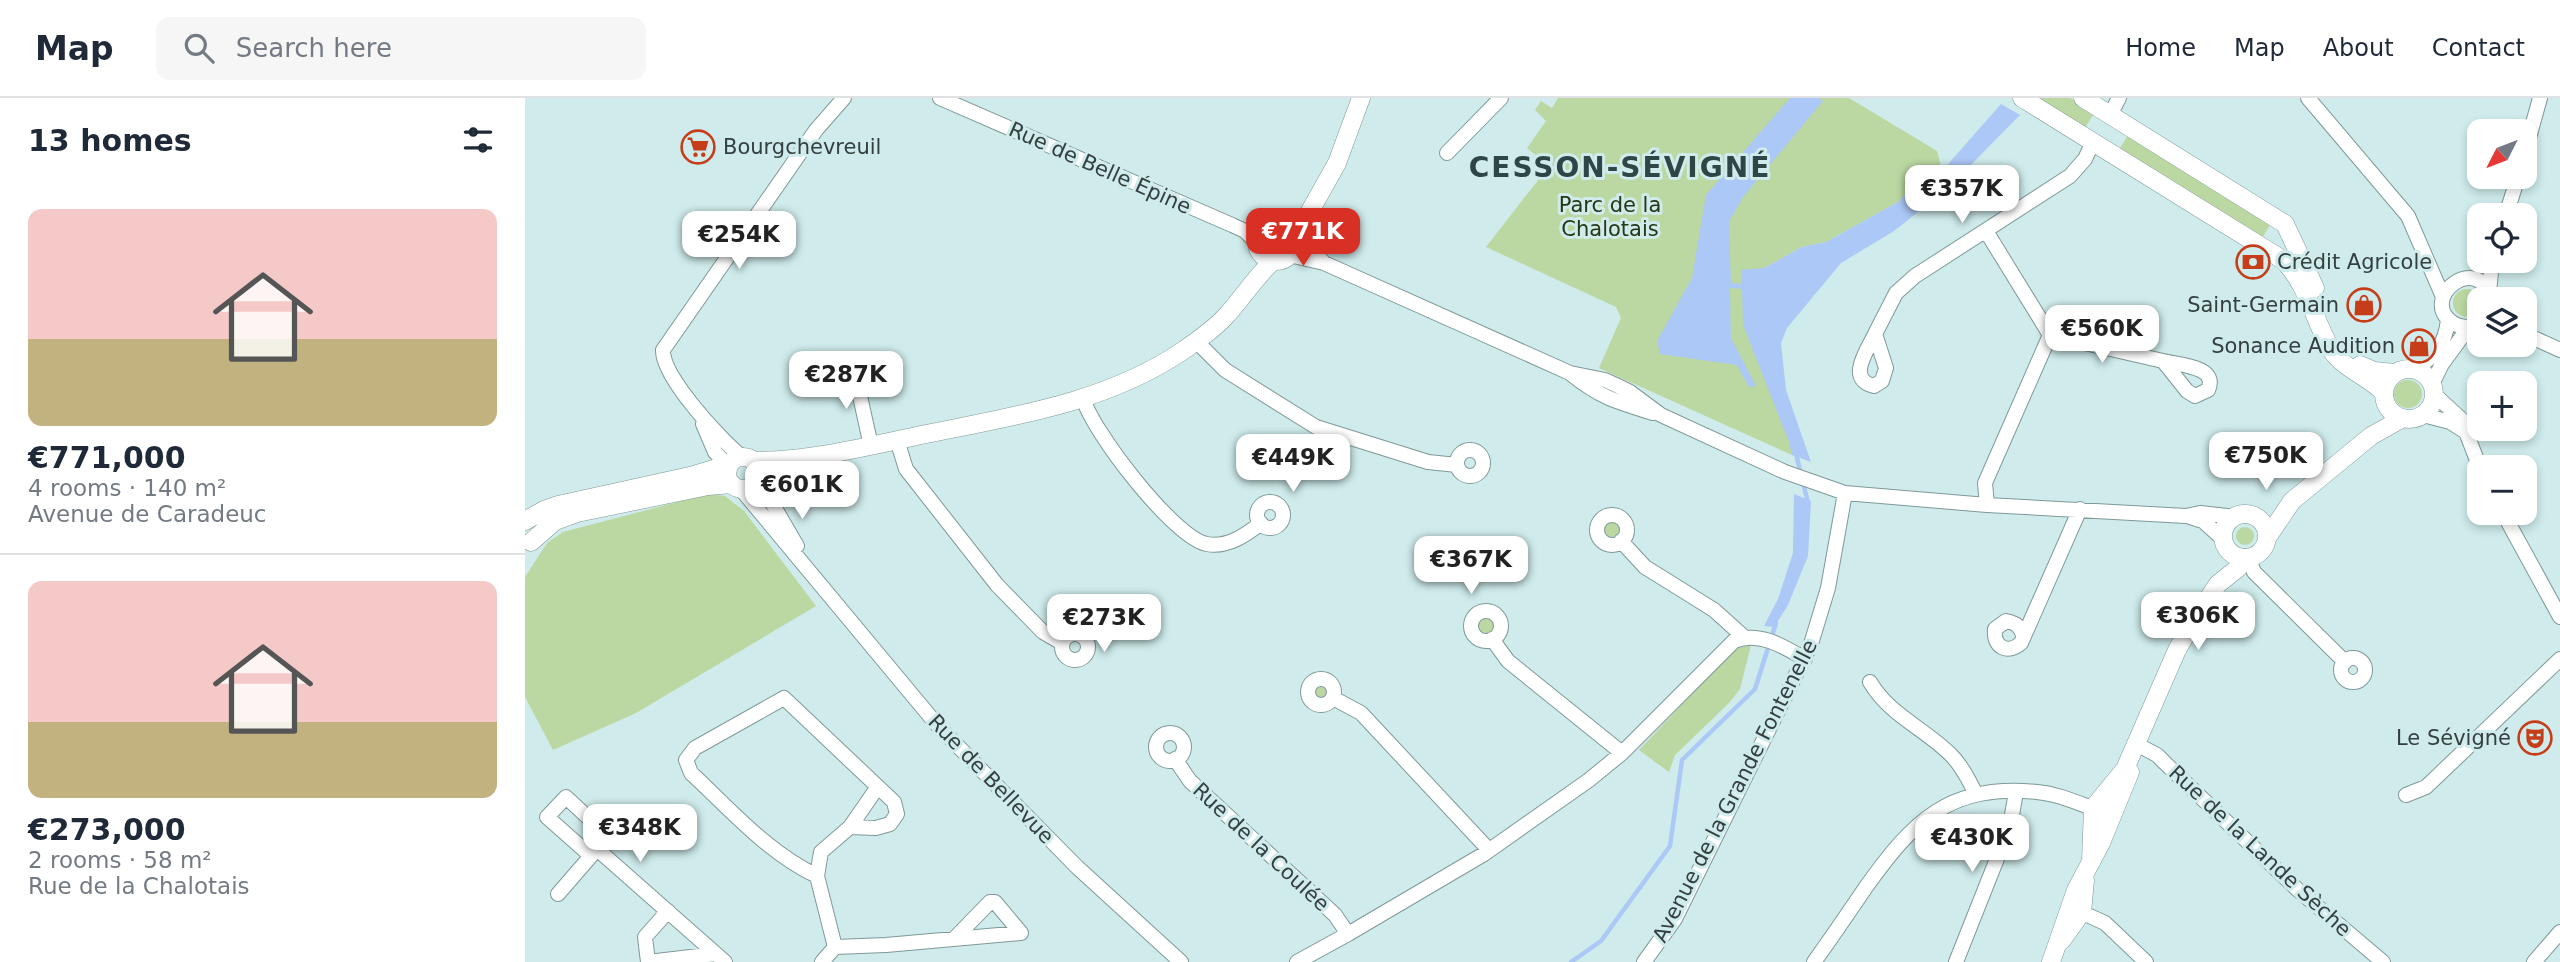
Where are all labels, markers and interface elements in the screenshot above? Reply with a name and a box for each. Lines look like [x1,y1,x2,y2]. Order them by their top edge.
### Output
search box [156,17,646,80]
text: Map [35,29,114,68]
icon: search [180,29,218,67]
text: Search here [236,33,392,63]
text: Home [2125,34,2196,62]
text: Map [2234,34,2285,62]
text: About [2323,34,2394,62]
text: Contact [2432,34,2525,62]
street label: Rue de Belle Épine [1005,116,1195,219]
north arrow [2467,119,2537,189]
map controls [2467,119,2537,525]
icon: filters [459,121,497,159]
text: 13 homes [28,123,192,158]
supermarket icon: Bourgchevreuil [679,128,717,166]
place label: Bourgchevreuil [723,135,881,159]
district label: CESSON-SÉVIGNÉ [1469,150,1771,184]
pin: €357K [1913,166,2011,225]
text: €357K [1921,175,2003,201]
park label: Parc de la Chalotais [1559,193,1661,241]
button: locate [2467,203,2537,273]
pin: €771K [1254,208,1352,268]
pin: €254K [690,212,788,271]
text: €771K [1262,218,1344,244]
text: €254K [698,221,780,247]
bank icon: Crédit Agricole [2234,243,2272,281]
place label: Crédit Agricole [2277,250,2432,274]
icon: home [200,254,326,380]
shop icon: Saint-Germain [2345,286,2383,324]
button: layers [2467,287,2537,357]
place label: Saint-Germain [2187,293,2339,317]
pin: €560K [2053,306,2151,365]
text: €560K [2061,315,2143,341]
shop icon: Sonance Audition [2400,327,2438,365]
place label: Sonance Audition [2211,334,2395,358]
pin: €287K [797,352,895,411]
text: €287K [805,361,887,387]
button: + [2467,371,2537,441]
pin: €750K [2217,432,2315,492]
pin: €449K [1244,434,1342,494]
text: €771,000 [28,440,186,475]
text: €750K [2225,442,2307,468]
text: €449K [1252,444,1334,470]
button: − [2467,455,2537,525]
pin: €601K [753,462,851,521]
text: €601K [761,471,843,497]
text: 4 rooms · 140 m² [28,475,226,501]
text: Avenue de Caradeuc [28,501,267,527]
pin: €367K [1422,536,1520,596]
text: €367K [1430,546,1512,572]
pin: €306K [2149,592,2247,652]
pin: €273K [1055,594,1153,654]
text: €306K [2157,602,2239,628]
text: €273K [1063,604,1145,630]
icon: home [200,626,326,752]
street label: Avenue de la Grande Fontenelle [1648,636,1822,946]
street label: Rue de Bellevue [923,709,1059,849]
theatre icon: Le Sévigné [2516,719,2554,757]
place label: Le Sévigné [2396,726,2511,750]
street label: Rue de la Lande Sèche [2164,760,2356,942]
street label: Rue de la Coulée [1188,778,1334,916]
pin: €348K [591,804,689,864]
text: €273,000 [28,812,186,847]
text: €348K [599,814,681,840]
pin: €430K [1923,814,2021,874]
text: €430K [1931,824,2013,850]
text: 2 rooms · 58 m² [28,847,212,873]
text: Rue de la Chalotais [28,873,250,899]

